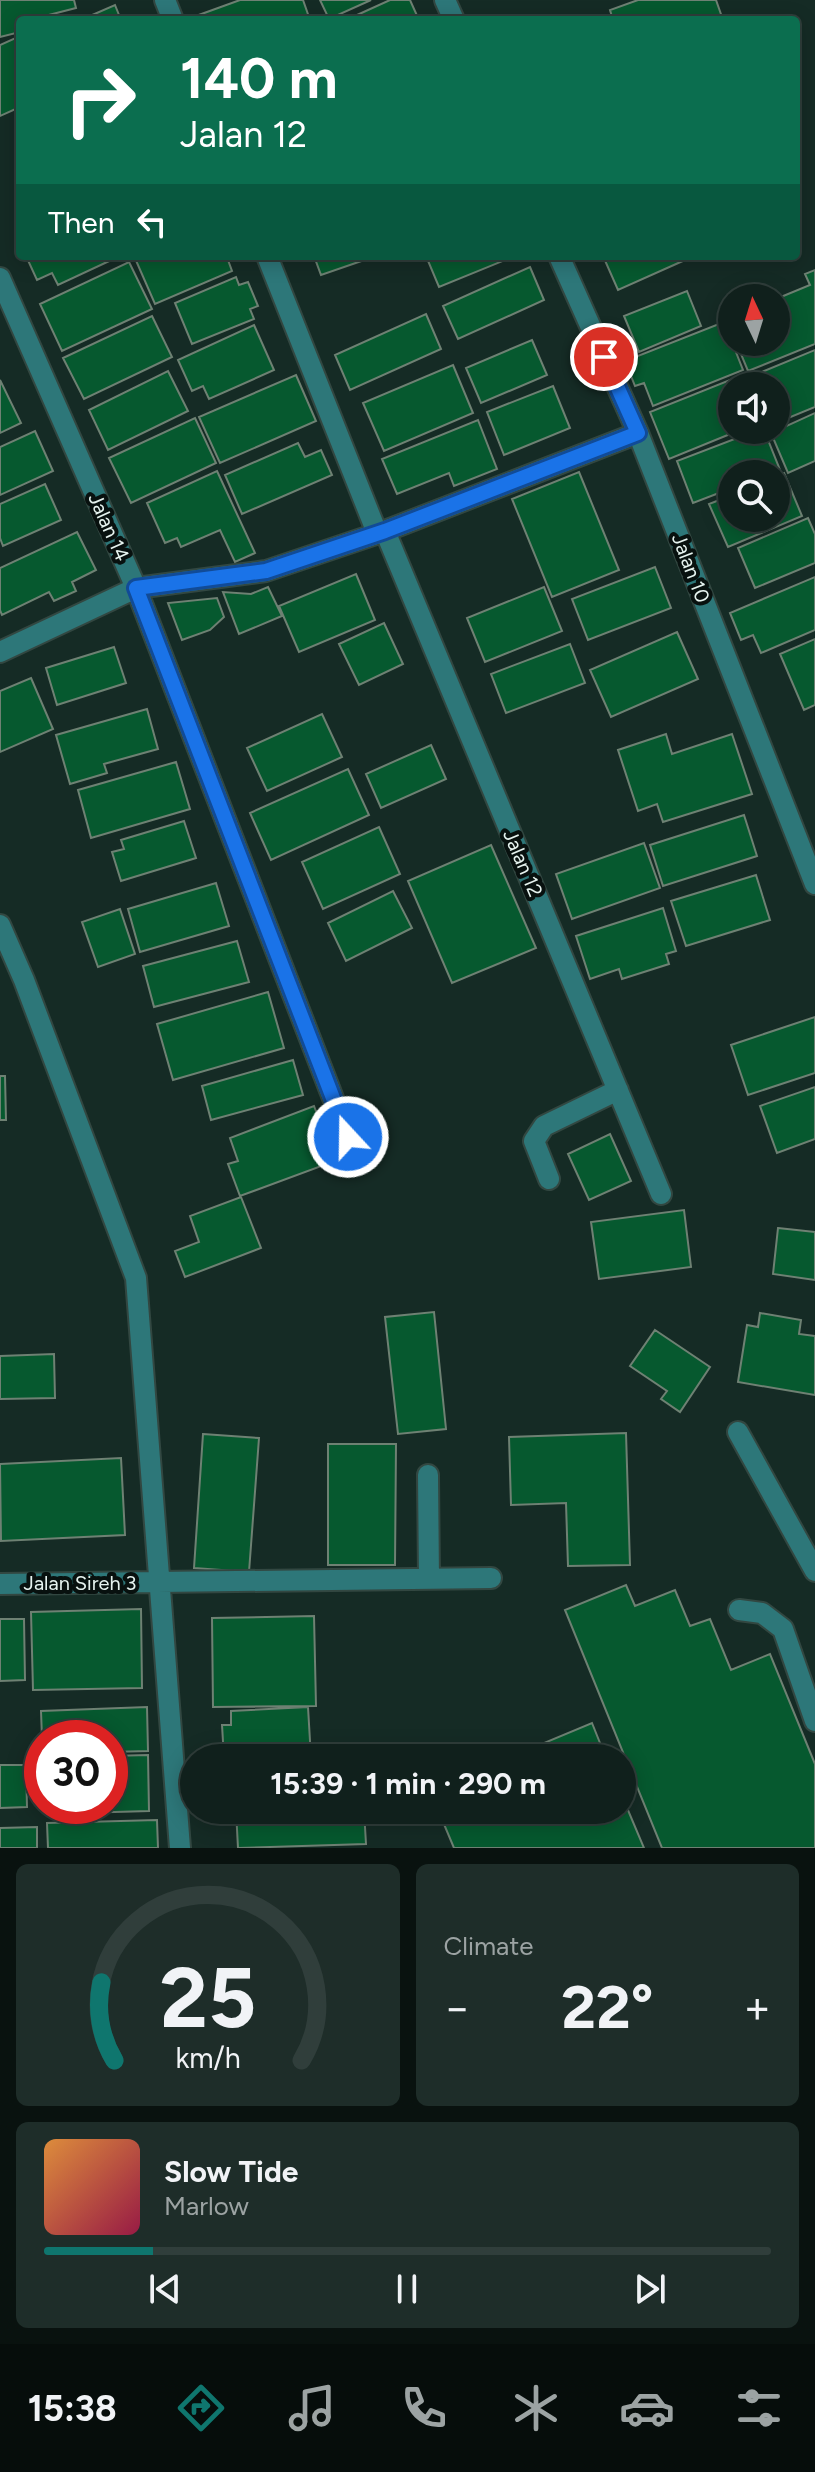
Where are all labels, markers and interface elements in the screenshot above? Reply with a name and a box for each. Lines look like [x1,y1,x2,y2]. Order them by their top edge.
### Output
text: 140 m [180,45,338,112]
icon: right [48,48,152,152]
text: Jalan 12 [180,113,307,156]
icon: left [130,200,174,244]
text: Then [48,204,114,241]
north arrow [718,284,790,356]
map controls [718,284,790,532]
pin [570,323,638,391]
icon: arrive [582,335,626,379]
button: sound [718,372,790,444]
button: search [718,460,790,532]
street label: Jalan 14 [83,489,135,565]
street label: Jalan 10 [667,530,715,606]
street label: Jalan 12 [498,826,548,900]
position arrow [306,1095,390,1179]
street label: Jalan Sireh 3 [24,1571,136,1595]
speed limit sign: 30 [24,1720,128,1824]
text: 15:39 · 1 min · 290 m [270,1765,546,1802]
text: Climate [444,1930,533,1962]
text: 25 [160,1948,256,2048]
text: 22° [561,1971,653,2043]
text: − [444,1981,471,2034]
text: + [744,1981,771,2034]
text: km/h [175,2041,240,2075]
text: Slow Tide [164,2153,298,2190]
text: Marlow [164,2190,249,2222]
icon: previous [143,2267,187,2311]
icon: pause [385,2267,429,2311]
icon: next [628,2267,672,2311]
icon: directions [173,2380,229,2436]
icon: music [284,2380,340,2436]
icon: phone [396,2380,452,2436]
icon: climate [508,2380,564,2436]
icon: car [619,2380,675,2436]
icon: filters [731,2380,787,2436]
text: 15:38 [28,2387,117,2430]

